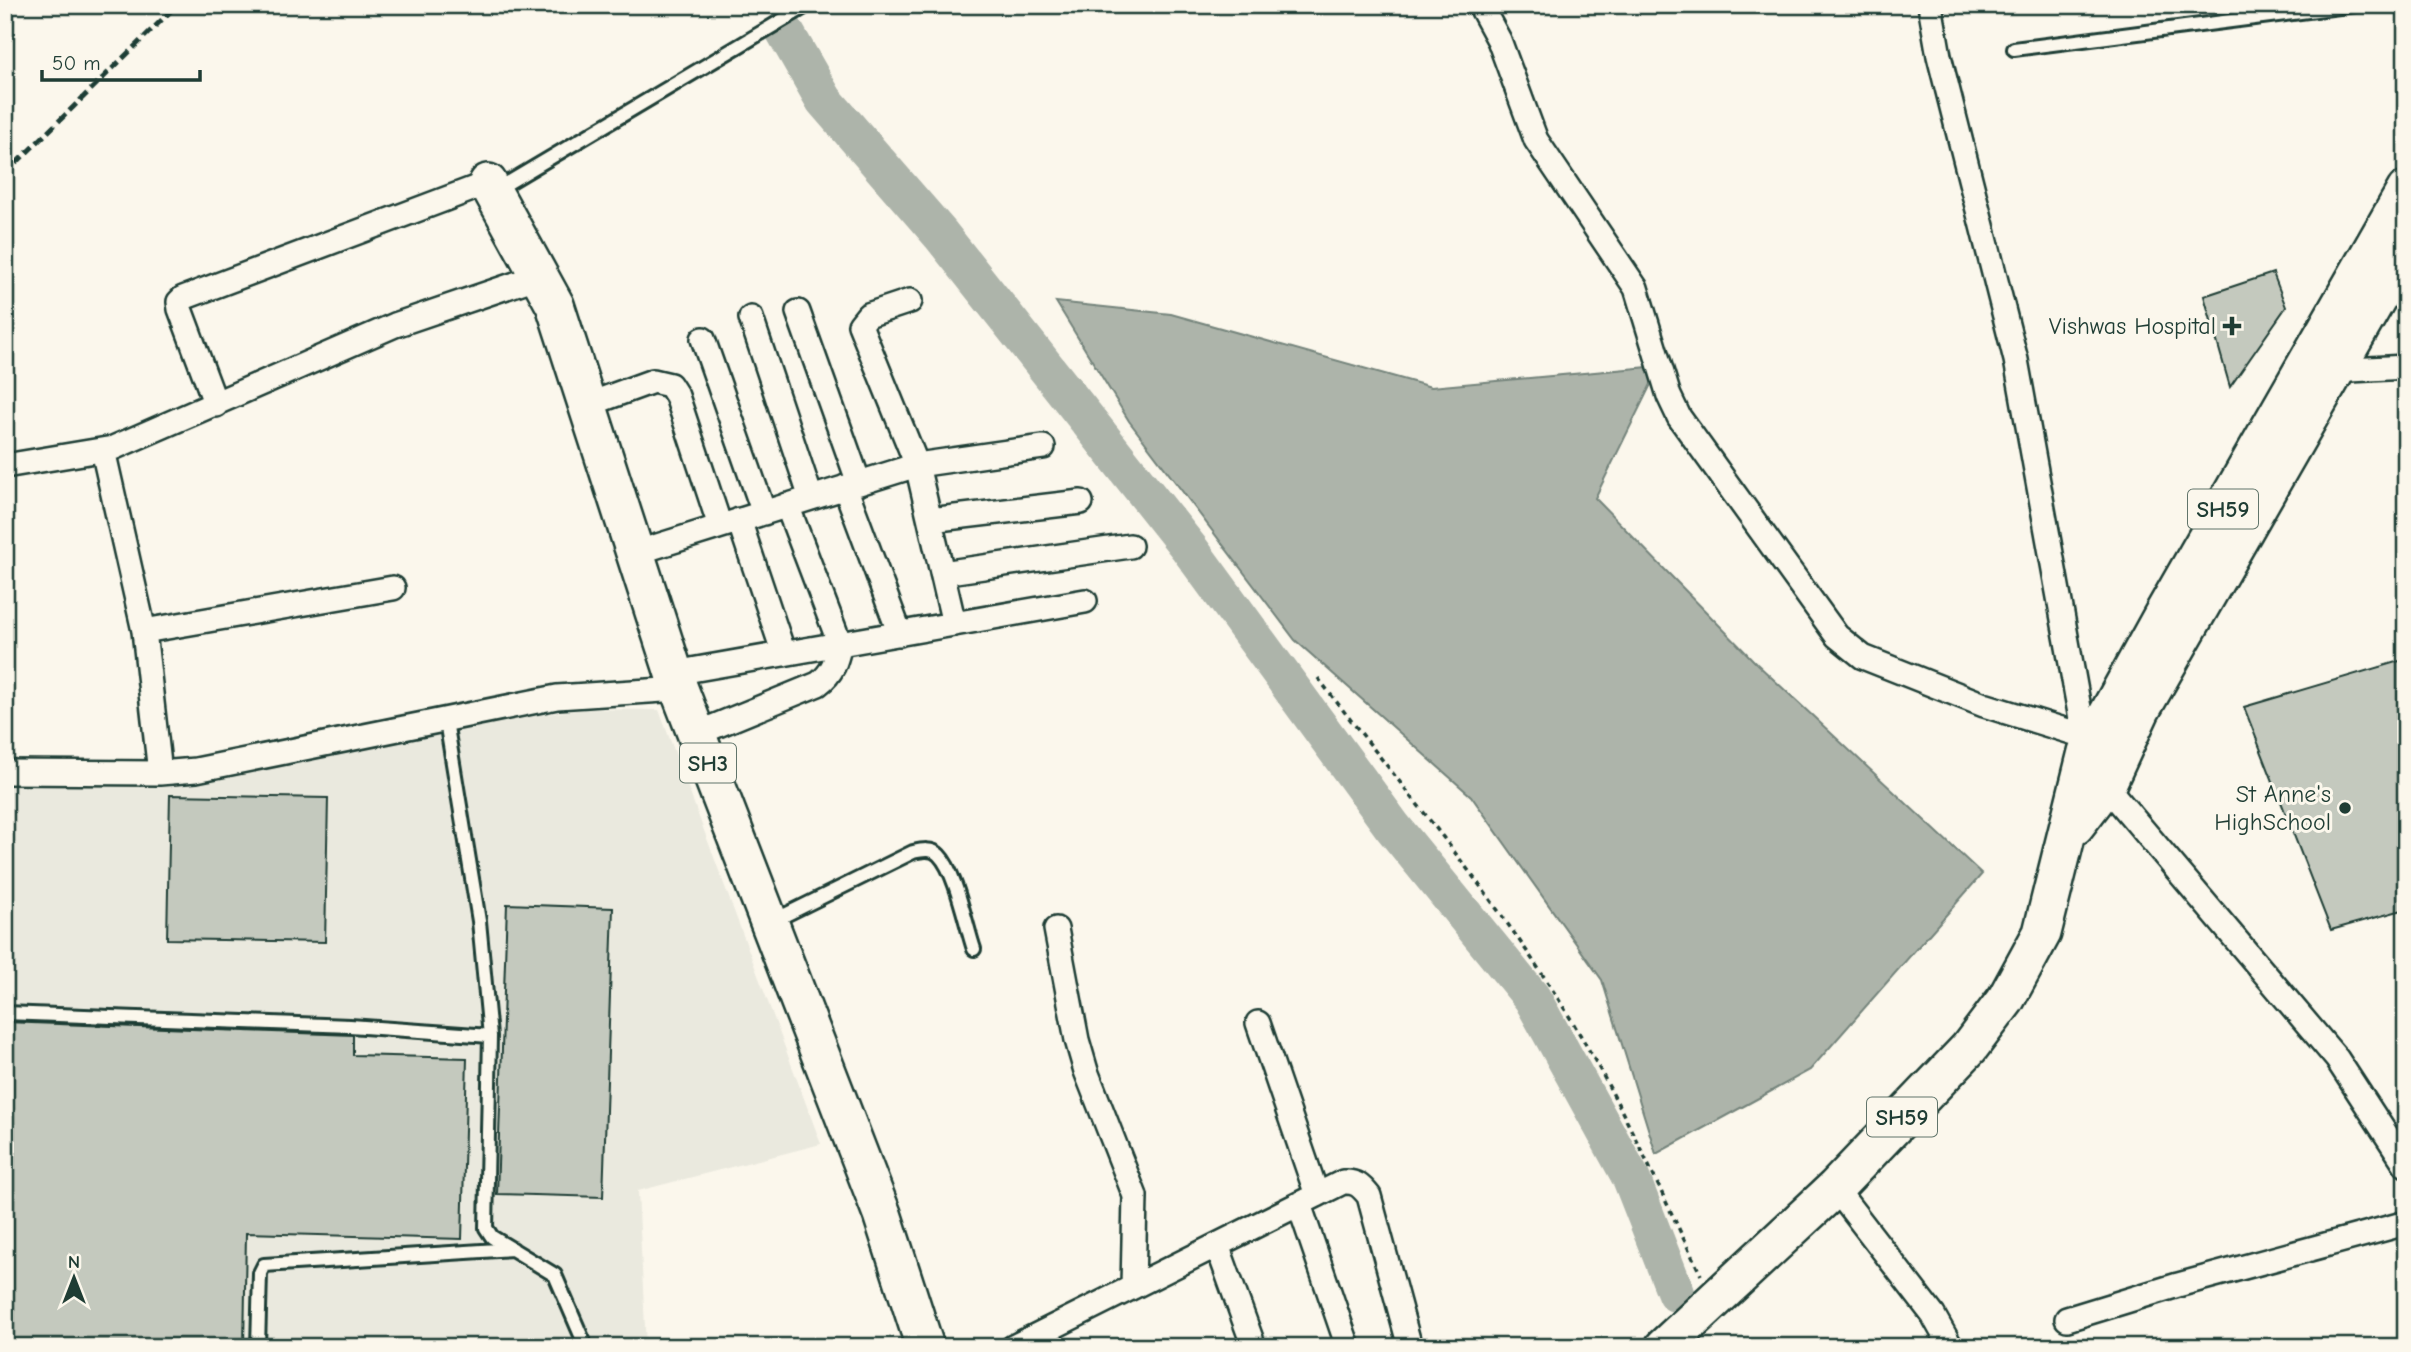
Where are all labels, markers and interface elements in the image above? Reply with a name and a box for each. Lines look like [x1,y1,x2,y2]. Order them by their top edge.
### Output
scale bar [42,38,200,82]
text: 50 m [52,51,101,75]
place label: Vishwas Hospital [2049,312,2216,340]
marker: Vishwas Hospital [2222,316,2242,336]
road number: SH59 [2188,489,2258,528]
road number: SH3 [680,744,736,782]
place label: St Anne's HighSchool [2214,780,2331,836]
marker: St Anne's HighSchool [2337,800,2353,816]
road number: SH59 [1867,1098,1937,1136]
north arrow [38,1244,108,1314]
text: N [68,1251,80,1273]

